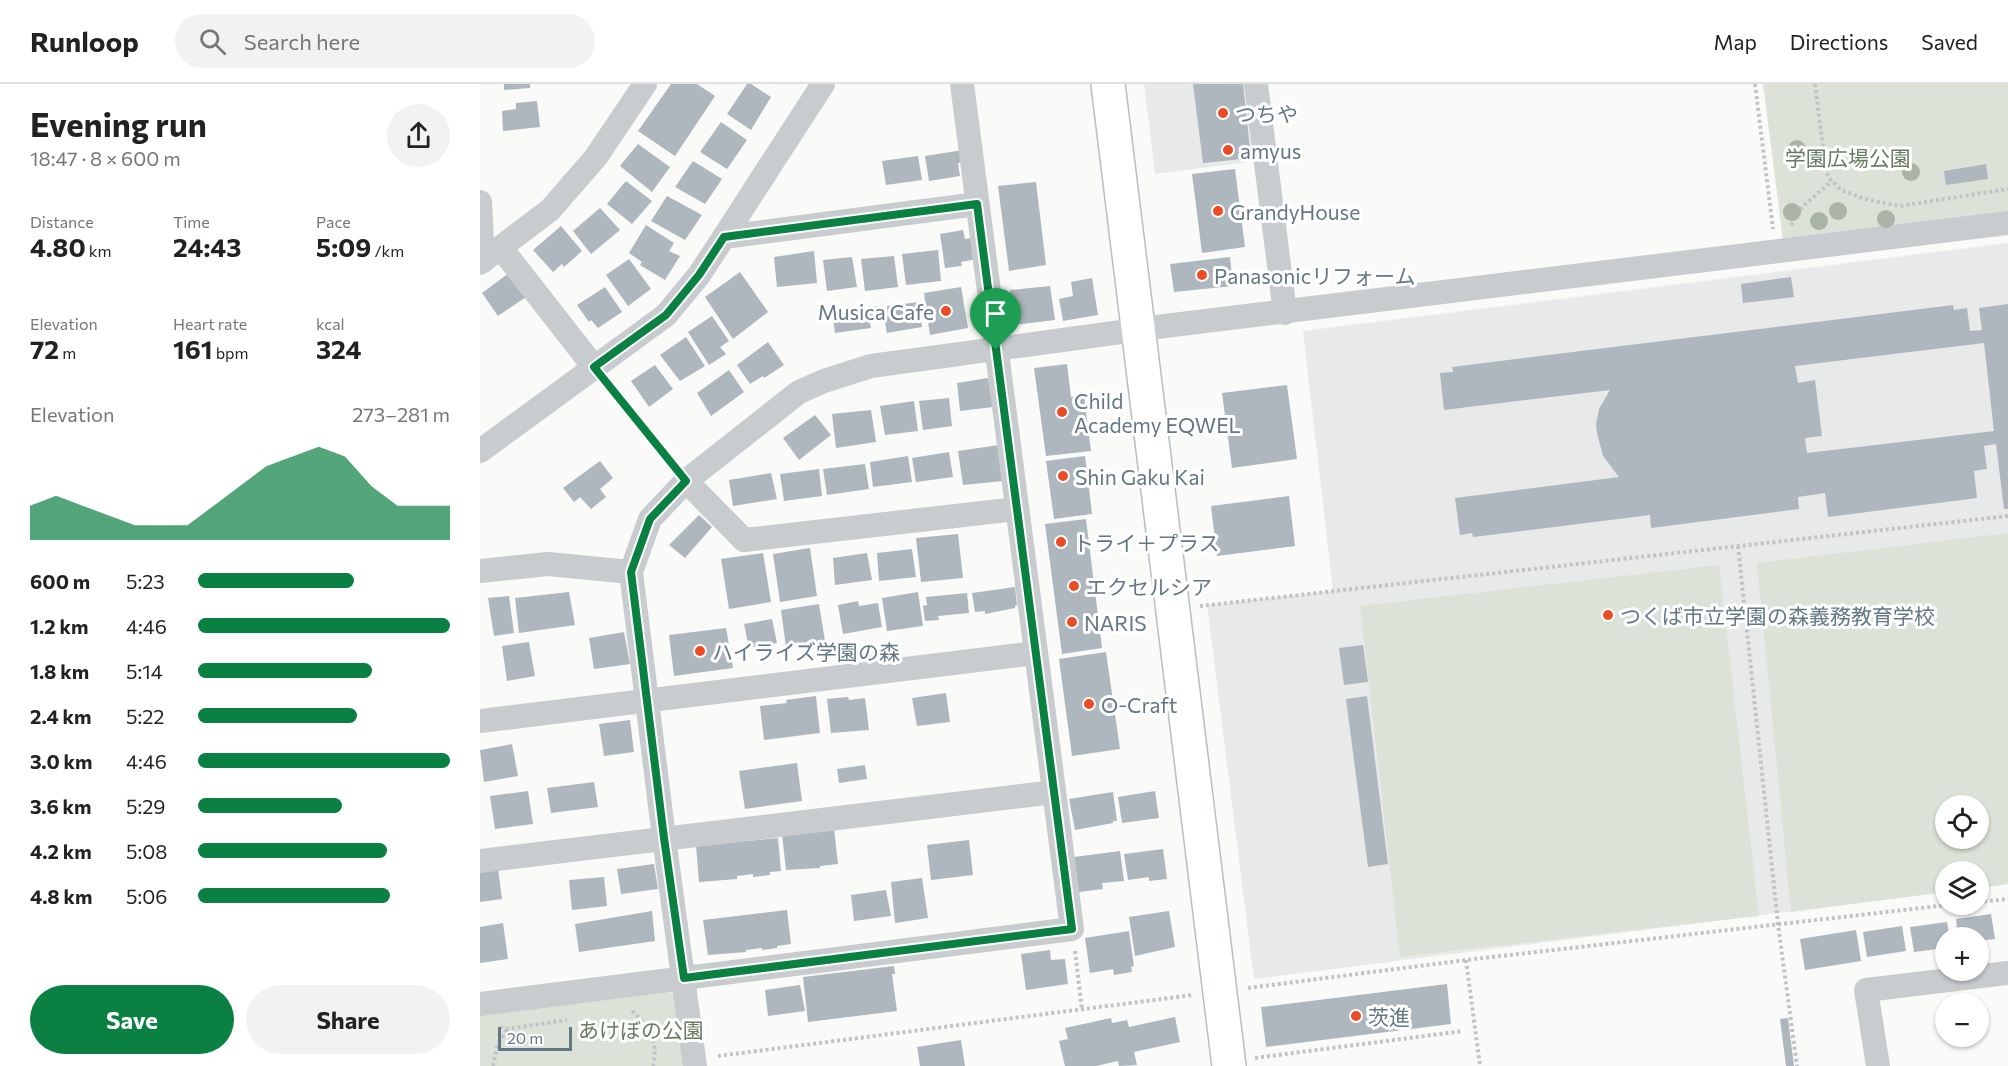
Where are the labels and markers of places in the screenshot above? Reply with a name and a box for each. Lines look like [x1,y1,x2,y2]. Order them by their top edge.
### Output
place label: つちや [1235,101,1298,126]
marker: つちや [1216,106,1230,120]
place label: amyus [1240,138,1301,163]
marker: amyus [1221,143,1235,157]
place label: GrandyHouse [1230,199,1360,224]
marker: GrandyHouse [1211,204,1225,218]
place label: Panasonicリフォーム [1214,263,1415,288]
marker: Panasonicリフォーム [1195,268,1209,282]
pin [970,288,1021,350]
place label: Musica Cafe [818,299,934,324]
marker: Musica Cafe [939,304,953,318]
place label: Child Academy EQWEL [1074,388,1241,437]
marker: Child Academy EQWEL [1055,405,1069,419]
place label: Shin Gaku Kai [1075,464,1205,489]
marker: Shin Gaku Kai [1056,469,1070,483]
place label: トライ＋プラス [1073,530,1220,555]
marker: トライ＋プラス [1054,535,1068,549]
place label: エクセルシア [1086,574,1212,599]
marker: エクセルシア [1067,579,1081,593]
place label: つくば市立学園の森義務教育学校 [1620,603,1935,628]
marker: つくば市立学園の森義務教育学校 [1601,608,1615,622]
place label: NARIS [1084,610,1147,635]
marker: NARIS [1065,615,1079,629]
place label: ハイライズ学園の森 [712,639,900,664]
marker: ハイライズ学園の森 [693,644,707,658]
place label: O-Craft [1101,692,1177,717]
marker: O-Craft [1082,697,1096,711]
place label: 茨進 [1368,1004,1410,1029]
marker: 茨進 [1349,1009,1363,1023]

